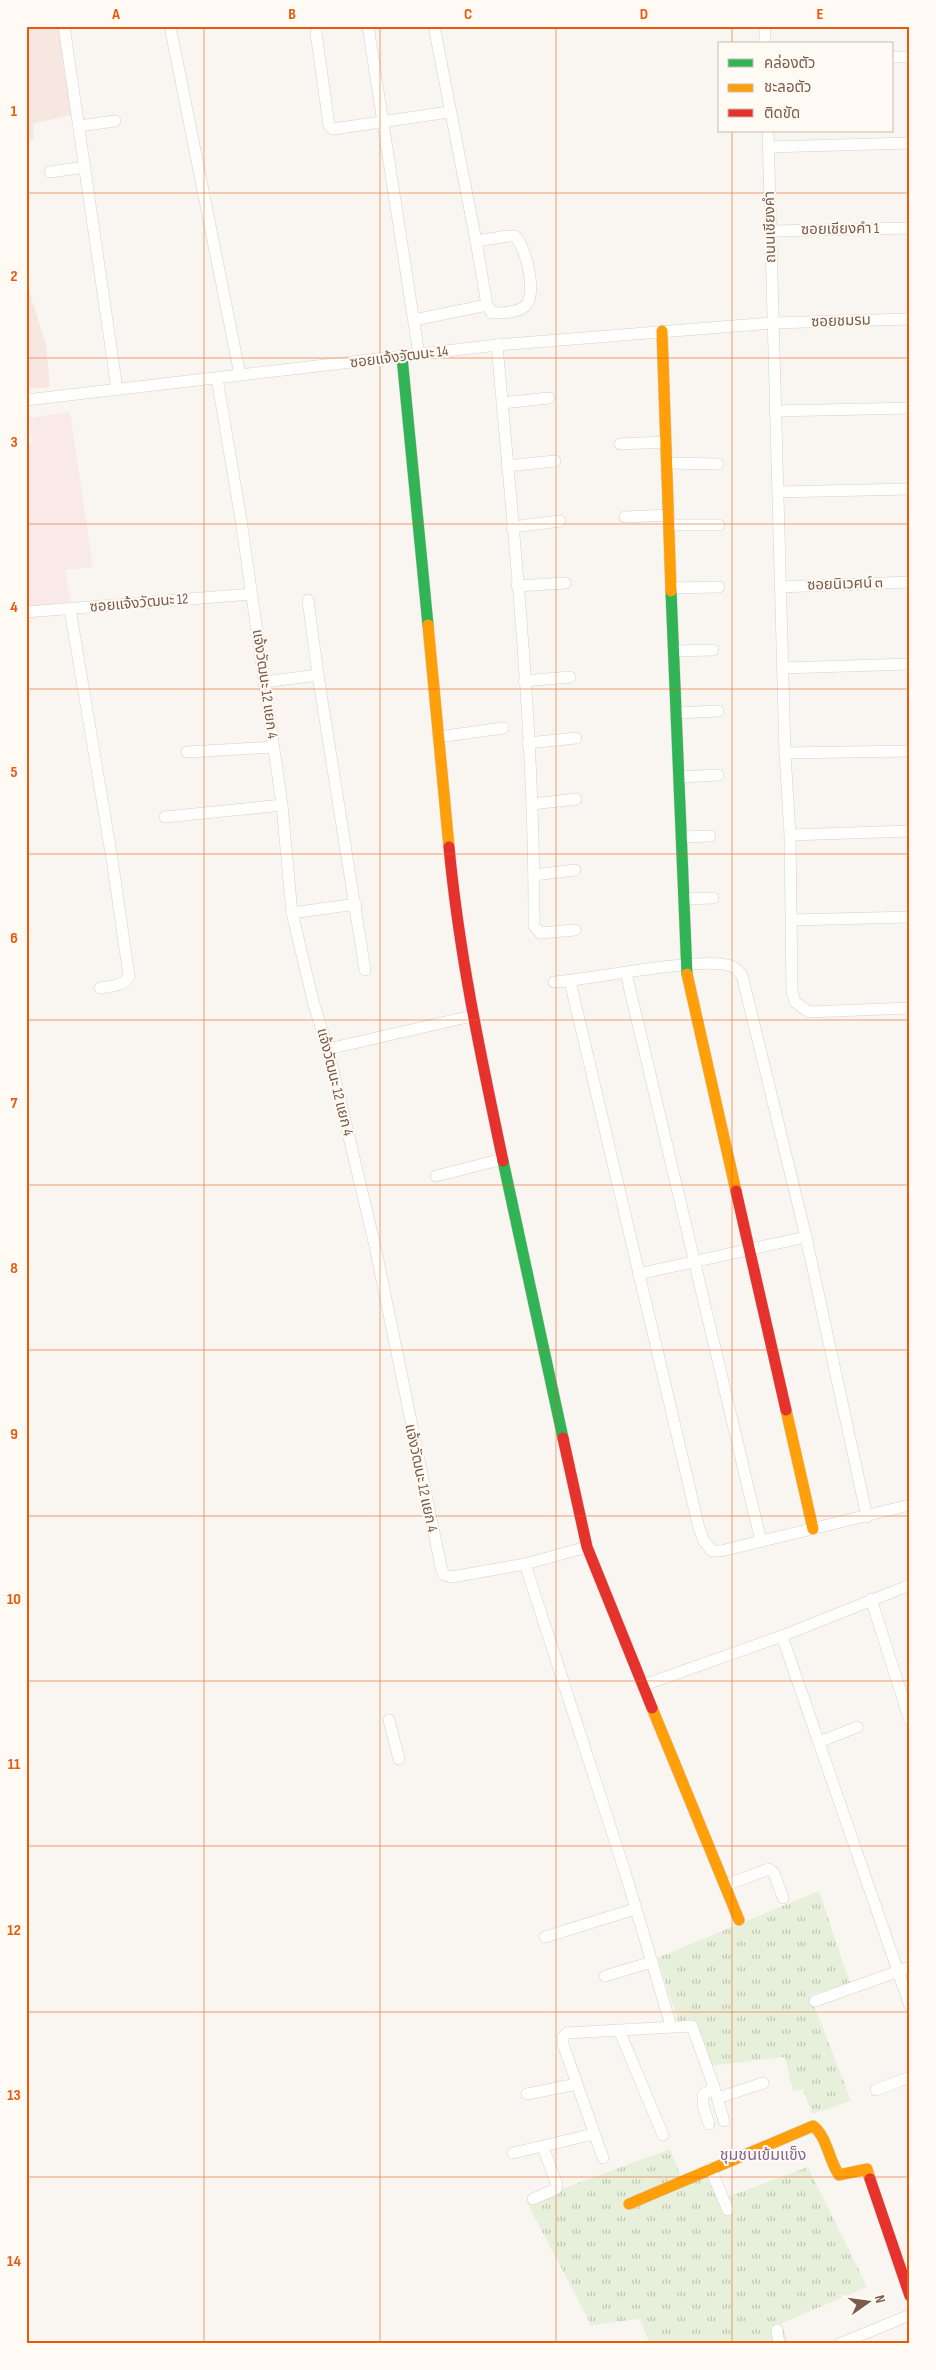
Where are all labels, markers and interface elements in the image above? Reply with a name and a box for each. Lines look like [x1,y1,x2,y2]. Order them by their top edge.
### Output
text: A [111,5,120,24]
text: B [288,5,296,24]
text: C [464,5,472,24]
text: D [640,5,648,24]
text: E [817,5,824,24]
legend [718,42,894,132]
text: คล่องตัว [764,54,815,73]
text: ชะลอตัว [764,78,811,97]
text: 1 [11,102,18,121]
text: ติดขัด [764,104,800,123]
street label: ถนนเชียงคำ [760,191,780,263]
street label: ซอยเชียงคำ 1 [801,219,880,239]
text: 2 [10,267,18,286]
street label: ซอยชมรม [811,310,871,332]
street label: ซอยแจ้งวัฒนะ 14 [349,342,449,372]
text: 3 [10,433,18,452]
street label: ซอยนิเวศน์ ๓ [807,573,883,595]
street label: ซอยแจ้งวัฒนะ 12 [89,589,189,617]
text: 4 [10,598,18,617]
street label: แจ้งวัฒนะ 12 แยก 4 [248,628,282,740]
text: 5 [10,763,18,782]
text: 6 [10,929,18,948]
street label: แจ้งวัฒนะ 12 แยก 4 [312,1026,358,1138]
text: 7 [11,1094,18,1113]
text: 8 [10,1259,18,1278]
street label: แจ้งวัฒนะ 12 แยก 4 [400,1422,442,1534]
text: 9 [10,1425,18,1444]
text: 10 [7,1590,21,1609]
text: 11 [8,1755,21,1774]
text: 12 [7,1921,21,1940]
text: 13 [7,2086,21,2105]
district label: ชุมชนเข้มแข็ง [720,2146,806,2165]
text: 14 [7,2252,21,2271]
north arrow [844,2278,894,2328]
text: N [871,2293,889,2305]

